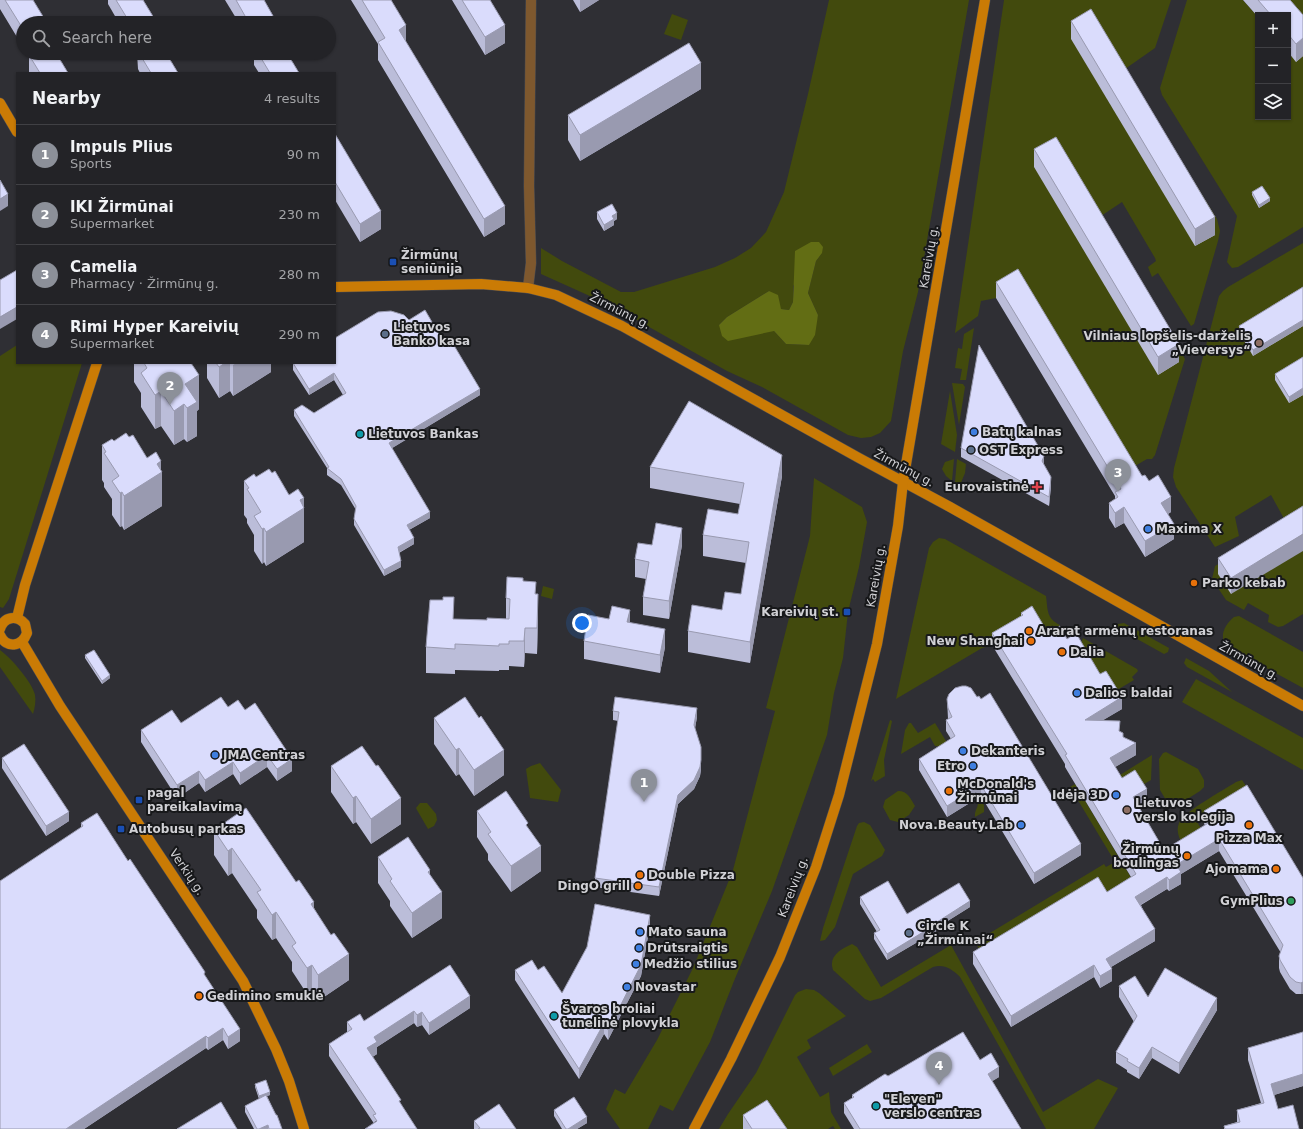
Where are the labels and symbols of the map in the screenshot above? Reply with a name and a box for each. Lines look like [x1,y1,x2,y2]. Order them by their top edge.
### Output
street label: Kareivių g. [917,224,941,290]
place label: Žirmūnų seniūnija [401,247,462,276]
marker: Žirmūnų seniūnija [388,257,398,267]
street label: Žirmūnų g. [587,289,653,332]
place label: Lietuvos Banko kasa [393,320,470,348]
marker: Lietuvos Banko kasa [380,329,390,339]
place label: Vilniaus lopšelis-darželis „Vieversys“ [1083,329,1251,357]
marker: Vilniaus lopšelis-darželis „Vieversys“ [1254,338,1264,348]
pin: 2 [157,372,183,405]
place label: Batų kalnas [982,425,1062,439]
place label: Lietuvos Bankas [368,427,479,441]
marker: Batų kalnas [969,427,979,437]
marker: Lietuvos Bankas [355,429,365,439]
place label: OST Express [979,443,1063,457]
street label: Žirmūnų g. [872,445,937,490]
marker: OST Express [966,445,976,455]
pin: 3 [1105,459,1131,492]
place label: Eurovaistinė [944,480,1029,494]
marker: Eurovaistinė [1032,482,1042,492]
place label: Maxima X [1156,522,1223,536]
marker: Maxima X [1143,524,1153,534]
street label: Kareivių g. [864,543,888,609]
place label: Parko kebab [1202,576,1286,590]
marker: Parko kebab [1189,578,1199,588]
place label: Kareivių st. [761,605,839,619]
marker: Kareivių st. [842,607,852,617]
your location [572,613,592,633]
place label: Ararat armėnų restoranas [1037,624,1213,638]
marker: Ararat armėnų restoranas [1024,626,1034,636]
place label: New Shanghai [926,634,1023,648]
marker: New Shanghai [1026,636,1036,646]
street label: Žirmūnų g. [1217,638,1282,683]
place label: Dalia [1070,645,1104,659]
marker: Dalia [1057,647,1067,657]
place label: Dalios baldai [1085,686,1172,700]
marker: Dalios baldai [1072,688,1082,698]
place label: Dekanteris [971,744,1045,758]
marker: Dekanteris [958,746,968,756]
place label: JMA Centras [222,748,305,762]
marker: JMA Centras [210,750,220,760]
place label: Etro [937,759,965,773]
marker: Etro [968,761,978,771]
pin: 1 [631,769,657,802]
place label: McDonald's Žirmūnai [957,777,1034,805]
place label: pagal pareikalavimą [147,786,243,814]
marker: McDonald's Žirmūnai [944,786,954,796]
place label: Idėja 3D [1052,788,1108,802]
marker: Idėja 3D [1111,790,1121,800]
marker: pagal pareikalavimą [134,795,144,805]
place label: Lietuvos verslo kolegija [1135,796,1234,824]
marker: Lietuvos verslo kolegija [1122,805,1132,815]
place label: Nova.Beauty.Lab [899,818,1013,832]
marker: Nova.Beauty.Lab [1016,820,1026,830]
marker: Pizza Max [1244,820,1254,830]
place label: Autobusų parkas [129,822,244,836]
marker: Autobusų parkas [116,824,126,834]
place label: Pizza Max [1216,831,1283,845]
place label: Žirmūnų boulingas [1113,841,1179,870]
street label: Verkių g. [166,846,208,898]
marker: Žirmūnų boulingas [1182,851,1192,861]
street label: Kareivių g. [775,855,811,919]
place label: Ajomama [1205,862,1268,876]
marker: Ajomama [1271,864,1281,874]
place label: Double Pizza [648,868,735,882]
marker: Double Pizza [635,870,645,880]
place label: DingO grill [558,879,630,893]
marker: DingO grill [633,881,643,891]
place label: GymPlius [1220,894,1283,908]
marker: GymPlius [1286,896,1296,906]
place label: Circle K „Žirmūnai“ [917,919,993,947]
place label: Mato sauna [648,925,727,939]
marker: Mato sauna [635,927,645,937]
marker: Circle K „Žirmūnai“ [904,928,914,938]
place label: Drūtsraigtis [647,941,728,955]
marker: Drūtsraigtis [634,943,644,953]
place label: Medžio stilius [644,957,737,971]
marker: Medžio stilius [631,959,641,969]
place label: Novastar [635,980,696,994]
marker: Novastar [622,982,632,992]
place label: Gedimino smuklė [207,989,324,1003]
marker: Gedimino smuklė [194,991,204,1001]
place label: Švaros broliai tunelinė plovykla [562,1001,679,1030]
marker: Švaros broliai tunelinė plovykla [549,1011,559,1021]
pin: 4 [926,1052,952,1085]
place label: "Eleven" verslo centras [884,1092,980,1120]
marker: "Eleven" verslo centras [871,1101,881,1111]

